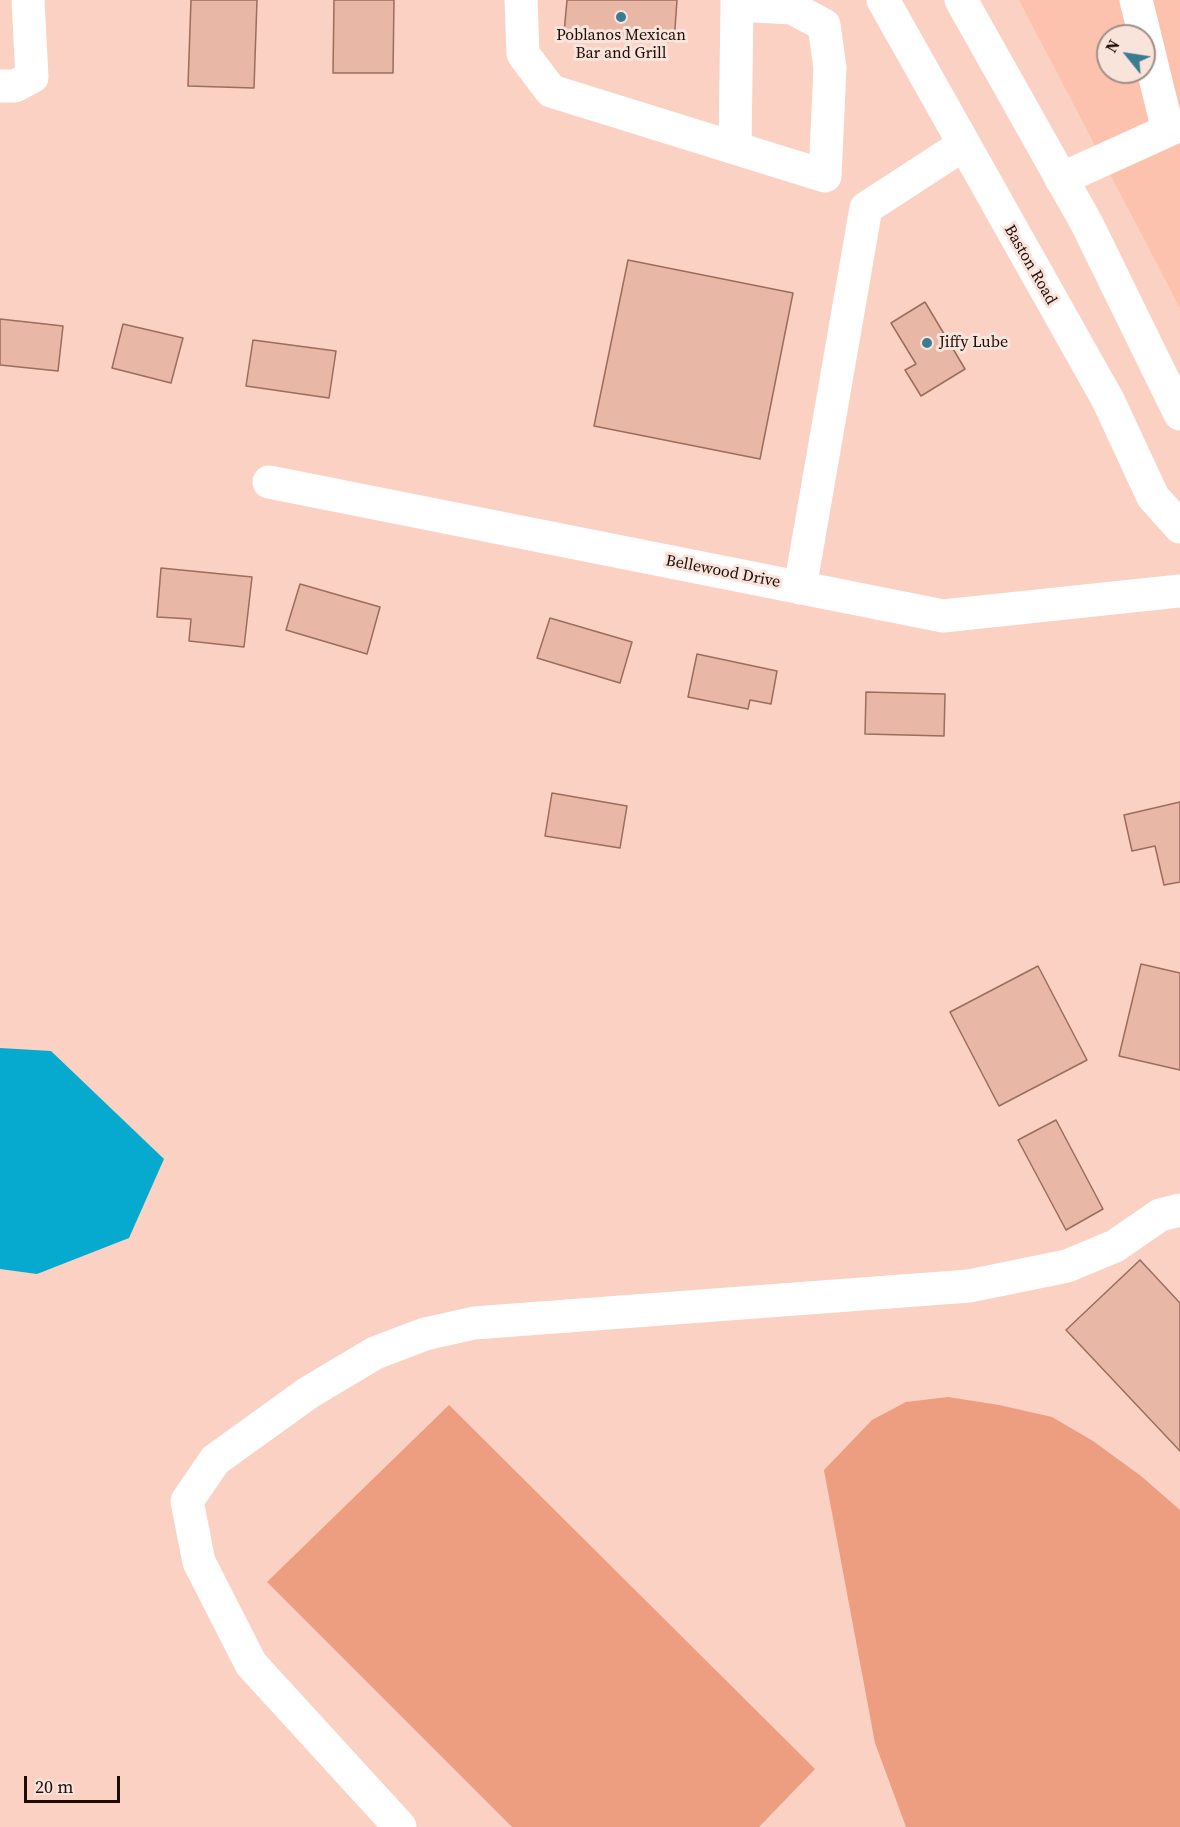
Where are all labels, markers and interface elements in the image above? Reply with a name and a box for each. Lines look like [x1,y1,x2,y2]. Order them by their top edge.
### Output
marker: Poblanos Mexican Bar and Grill [614,10,628,24]
north arrow [1096,24,1156,84]
place label: Poblanos Mexican Bar and Grill [556,26,686,64]
text: N [1100,35,1125,57]
street label: Baston Road [999,222,1061,308]
place label: Jiffy Lube [939,333,1008,353]
marker: Jiffy Lube [920,336,934,350]
street label: Bellewood Drive [664,551,782,593]
scale bar [27,1764,123,1802]
text: 20 m [35,1774,73,1799]

